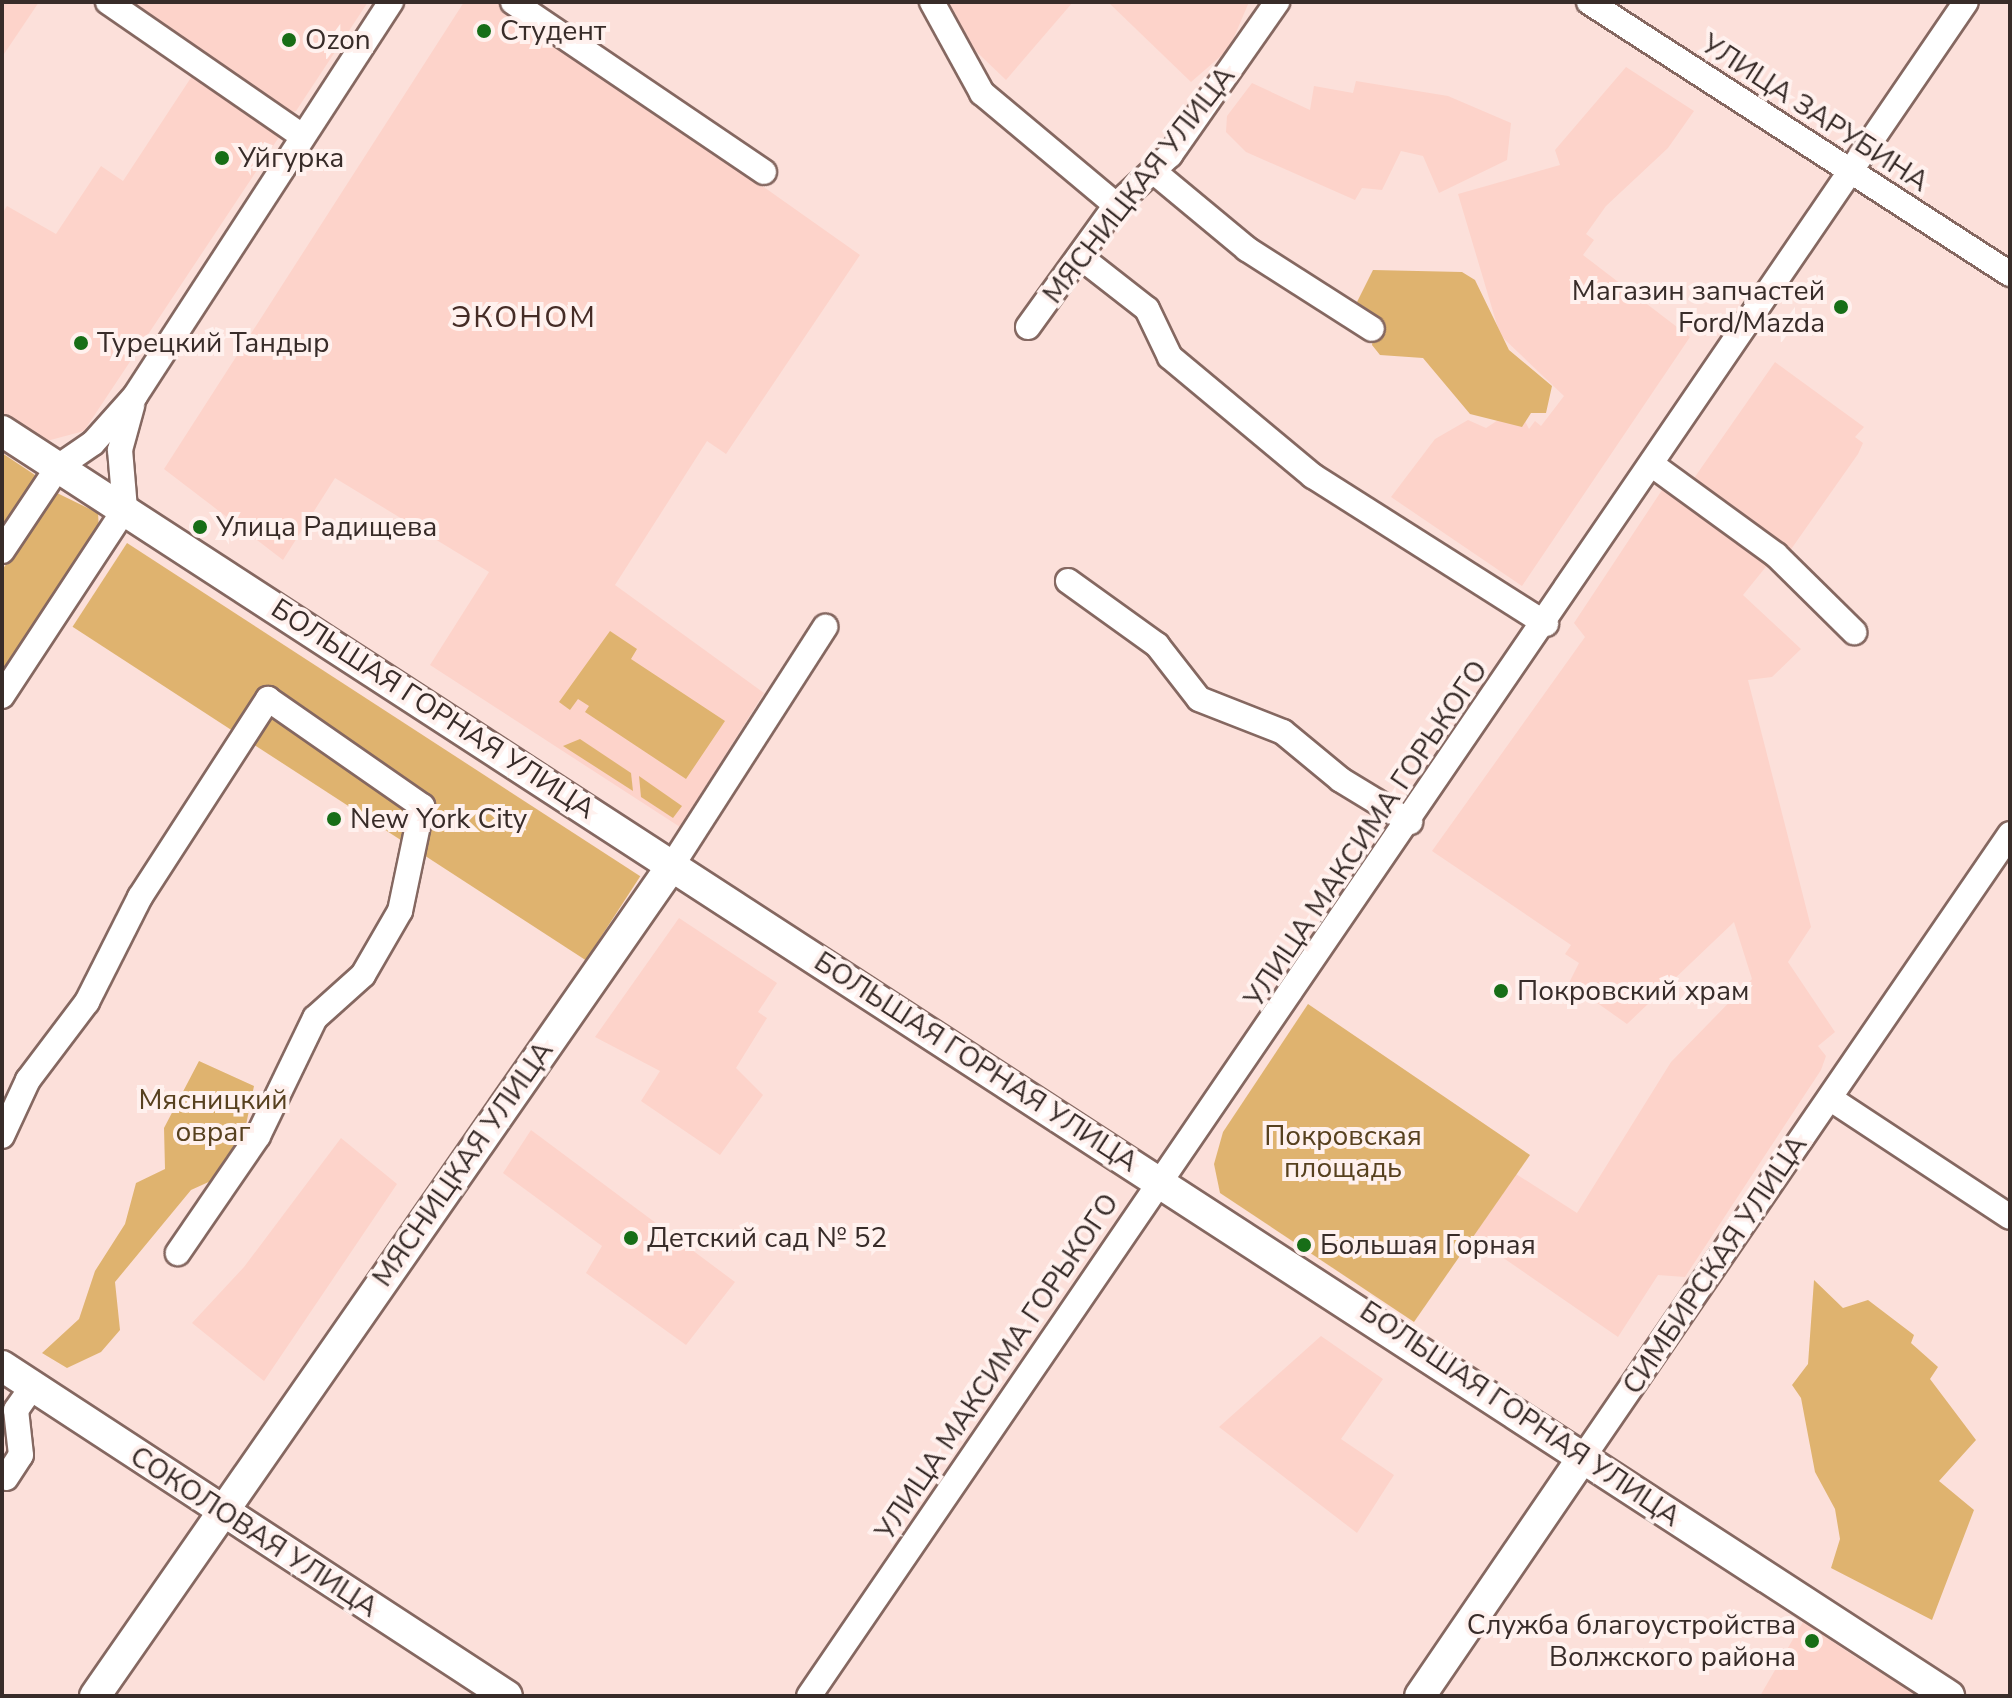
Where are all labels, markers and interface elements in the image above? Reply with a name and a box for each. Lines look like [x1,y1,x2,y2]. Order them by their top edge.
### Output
place label: Студент [500,14,606,48]
marker: Студент [475,22,493,40]
place label: Ozon [305,23,371,57]
street label: УЛИЦА ЗАРУБИНА [1695,27,1935,199]
marker: Ozon [280,31,298,49]
street label: МЯСНИЦКАЯ УЛИЦА [1036,60,1242,310]
place label: Уйгурка [238,141,344,175]
marker: Уйгурка [213,149,231,167]
place label: Магазин запчастей Ford/Mazda [1572,274,1825,340]
marker: Магазин запчастей Ford/Mazda [1832,298,1850,316]
district label: ЭКОНОМ [451,300,597,336]
place label: Турецкий Тандыр [97,326,330,360]
marker: Турецкий Тандыр [72,334,90,352]
place label: Улица Радищева [216,510,437,544]
marker: Улица Радищева [191,518,209,536]
street label: БОЛЬШАЯ ГОРНАЯ УЛИЦА [265,592,601,826]
street label: УЛИЦА МАКСИМА ГОРЬКОГО [1237,654,1495,1014]
place label: New York City [350,802,527,836]
marker: New York City [325,810,343,828]
street label: БОЛЬШАЯ ГОРНАЯ УЛИЦА [808,945,1144,1179]
place label: Покровский храм [1517,974,1750,1008]
marker: Покровский храм [1492,982,1510,1000]
street label: МЯСНИЦКАЯ УЛИЦА [366,1035,560,1293]
park label: Мясницкий овраг [138,1083,288,1149]
park label: Покровская площадь [1264,1119,1422,1185]
street label: СИМБИРСКАЯ УЛИЦА [1616,1129,1814,1401]
street label: УЛИЦА МАКСИМА ГОРЬКОГО [868,1187,1126,1547]
place label: Детский сад № 52 [647,1221,887,1255]
place label: Большая Горная [1320,1228,1536,1262]
marker: Детский сад № 52 [622,1229,640,1247]
marker: Большая Горная [1295,1236,1313,1254]
street label: БОЛЬШАЯ ГОРНАЯ УЛИЦА [1354,1294,1686,1534]
street label: СОКОЛОВАЯ УЛИЦА [124,1439,384,1625]
place label: Служба благоустройства Волжского района [1467,1608,1796,1674]
marker: Служба благоустройства Волжского района [1803,1632,1821,1650]

